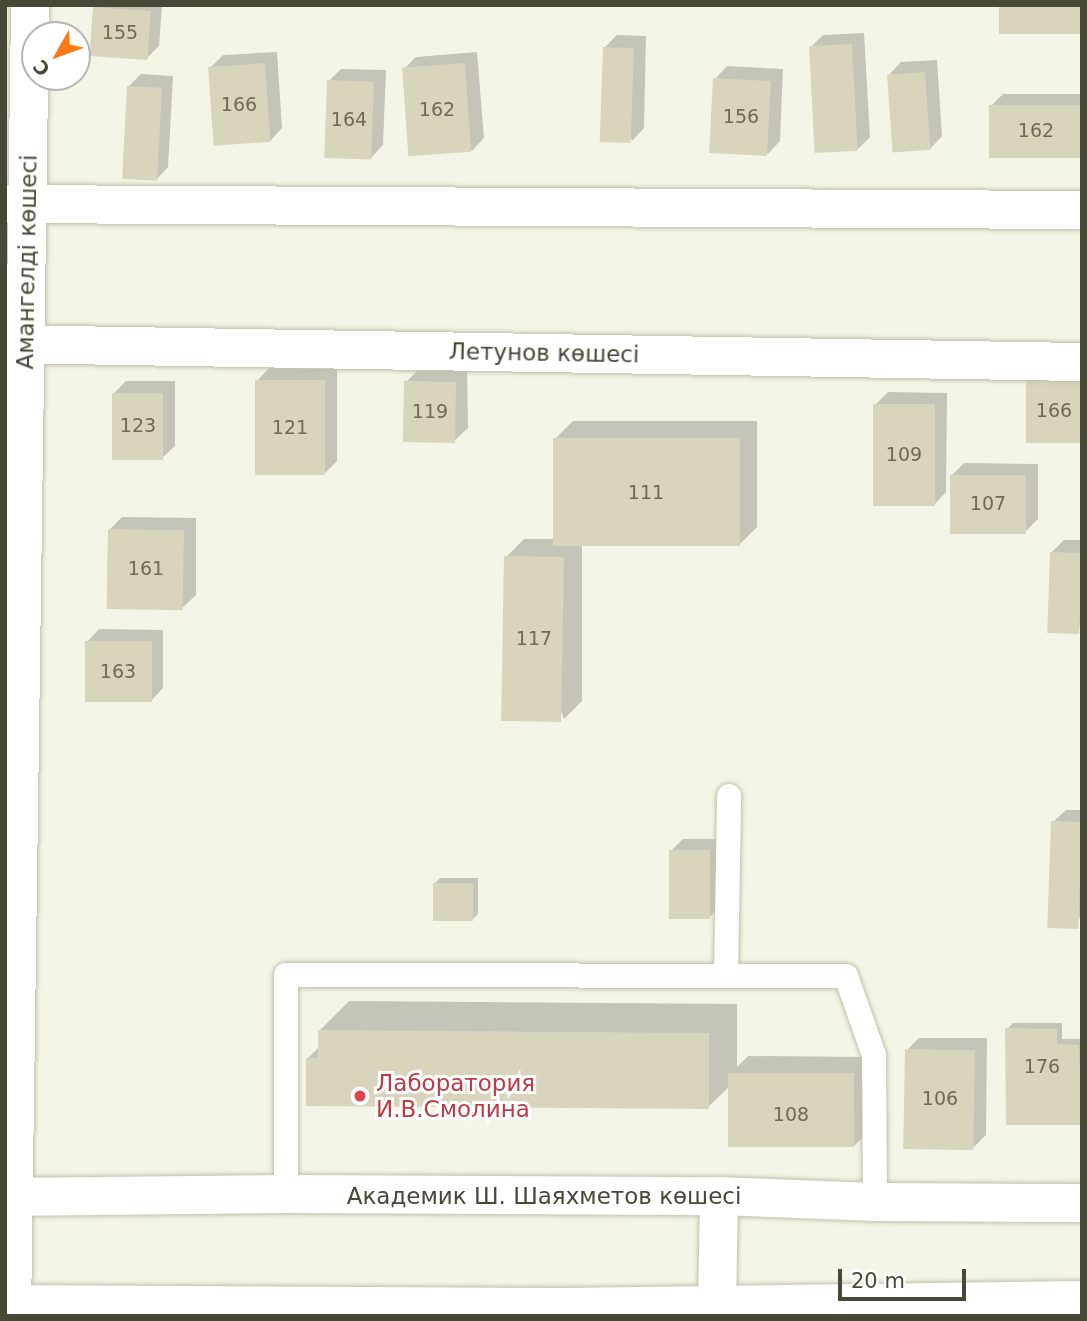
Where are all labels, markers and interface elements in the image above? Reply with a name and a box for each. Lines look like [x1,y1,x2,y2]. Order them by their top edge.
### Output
north arrow [21,21,91,91]
house number: 155 [102,22,138,44]
text: С [29,56,54,81]
house number: 166 [221,94,257,116]
house number: 162 [419,99,455,121]
house number: 156 [723,106,759,128]
house number: 164 [331,109,367,131]
house number: 162 [1018,120,1054,142]
street label: Амангелді көшесі [11,154,43,370]
street label: Летунов көшесі [448,338,640,368]
house number: 166 [1036,400,1072,422]
house number: 119 [412,401,448,423]
house number: 123 [120,415,156,437]
house number: 121 [272,417,308,439]
house number: 109 [886,444,922,466]
house number: 111 [628,482,664,504]
house number: 107 [970,493,1006,515]
house number: 161 [128,558,164,580]
house number: 117 [516,628,552,650]
house number: 163 [100,661,136,683]
house number: 176 [1024,1056,1060,1078]
place label: Лаборатория И.В.Смолина [376,1069,535,1123]
marker: Лаборатория И.В.Смолина [350,1086,370,1106]
house number: 106 [922,1088,958,1110]
house number: 108 [773,1104,809,1126]
street label: Академик Ш. Шаяхметов көшесі [347,1182,741,1210]
scale bar [842,1254,970,1298]
text: 20 m [851,1269,905,1293]

